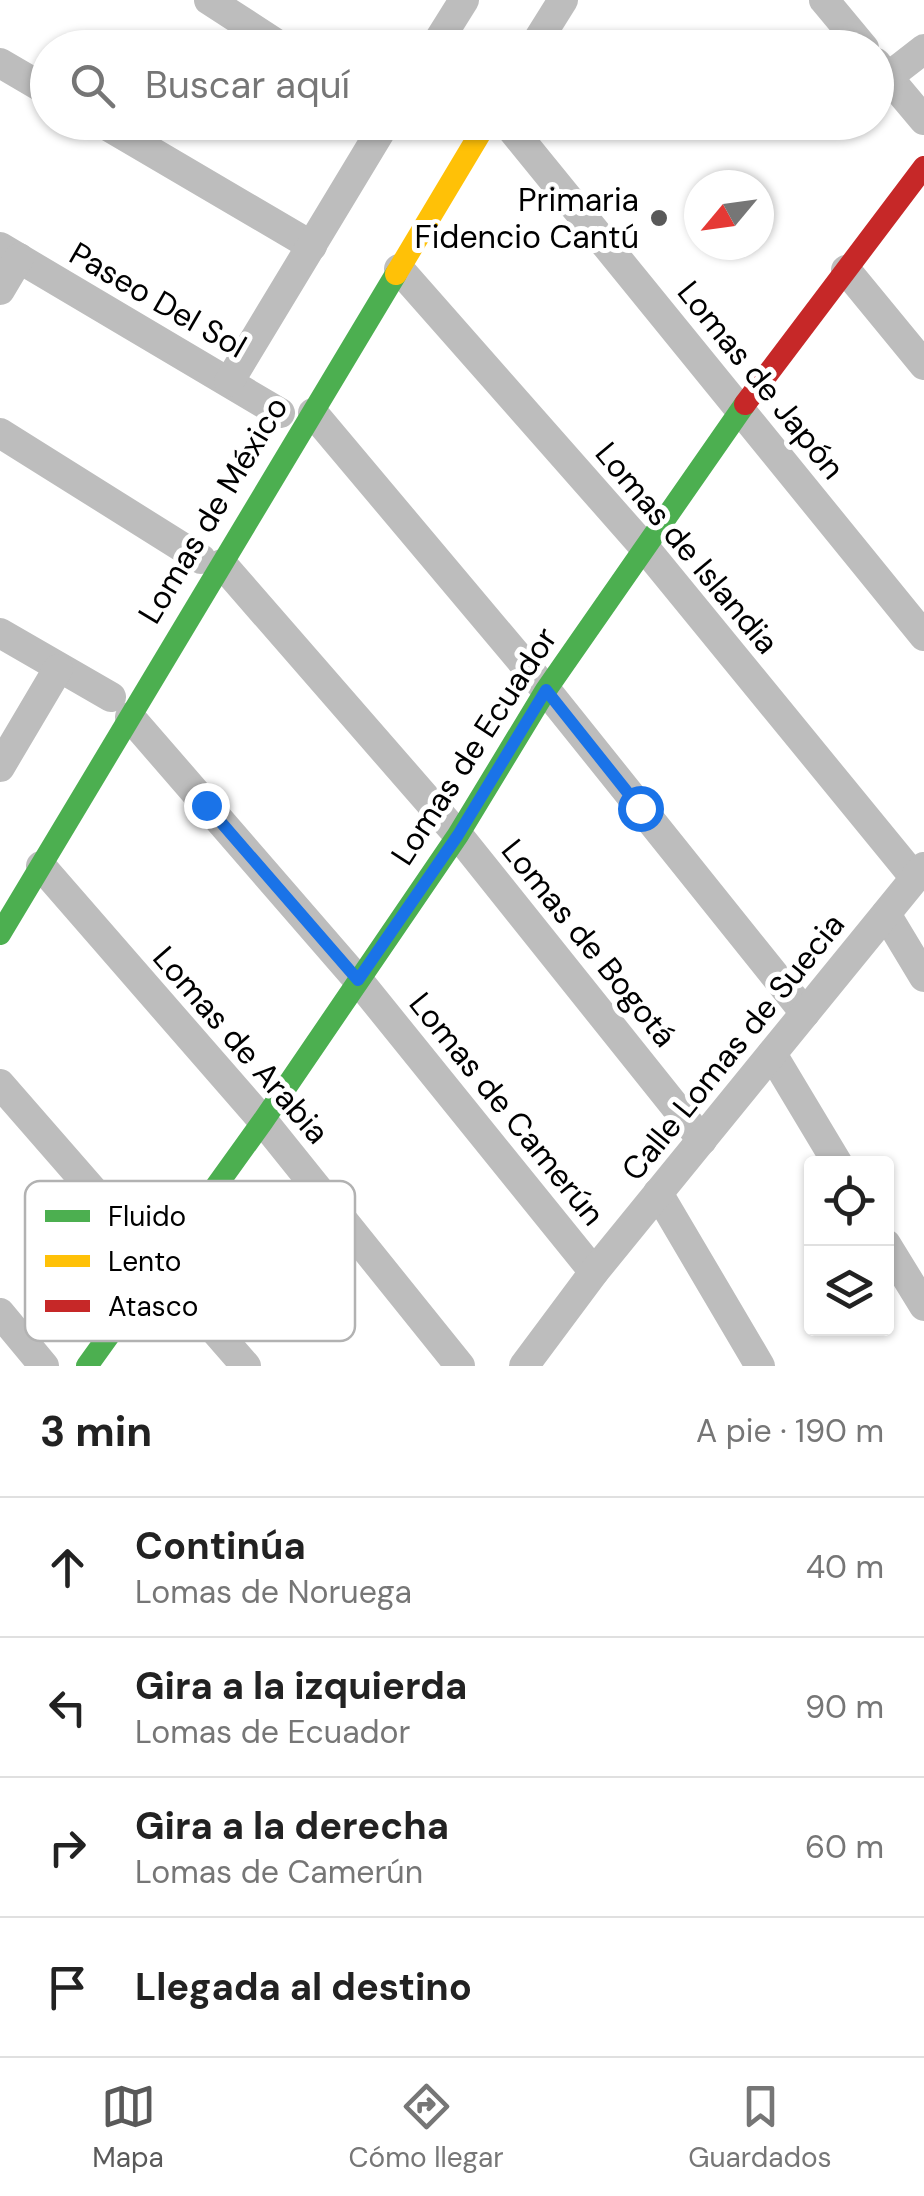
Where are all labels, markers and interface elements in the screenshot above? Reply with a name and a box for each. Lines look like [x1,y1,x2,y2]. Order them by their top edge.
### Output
search box [30,30,894,140]
icon: search [65,58,120,113]
text: Buscar aquí [145,60,350,110]
north arrow [684,170,774,260]
place label: Primaria Fidencio Cantú [415,179,639,258]
marker: Primaria Fidencio Cantú [648,207,670,229]
street label: Paseo Del Sol [62,232,254,368]
street label: Lomas de Japón [668,272,854,488]
street label: Lomas de México [129,389,297,631]
street label: Lomas de Islandia [586,433,788,663]
street label: Lomas de Ecuador [381,619,567,873]
route end [184,783,230,829]
route start [618,786,664,832]
street label: Lomas de Bogotá [492,830,686,1056]
street label: Calle Lomas de Suecia [612,905,854,1189]
street label: Lomas de Arabia [144,938,338,1152]
street label: Lomas de Camerún [400,984,614,1234]
map controls [804,1156,894,1336]
button: locate [804,1156,894,1246]
legend [25,1181,355,1341]
text: Fluido [108,1198,186,1235]
text: Lento [108,1243,181,1280]
button: layers [804,1246,894,1336]
text: Atasco [108,1288,198,1325]
text: 3 min [40,1404,152,1459]
text: A pie · 190 m [696,1410,884,1452]
text: Continúa [135,1521,306,1571]
icon: ahead [40,1540,95,1595]
text: 40 m [806,1546,884,1588]
text: Lomas de Noruega [135,1571,412,1613]
text: Gira a la izquierda [135,1661,467,1711]
icon: left [40,1680,95,1735]
text: 90 m [805,1686,884,1728]
text: Lomas de Ecuador [135,1711,410,1753]
text: Gira a la derecha [135,1801,449,1851]
icon: right [40,1820,95,1875]
text: 60 m [805,1826,884,1868]
text: Lomas de Camerún [135,1851,423,1893]
icon: arrive [40,1960,95,2015]
text: Llegada al destino [135,1962,472,2012]
tab: Mapa [92,2079,164,2176]
tab: Cómo llegar [348,2079,504,2176]
tab: Guardados [688,2079,832,2176]

